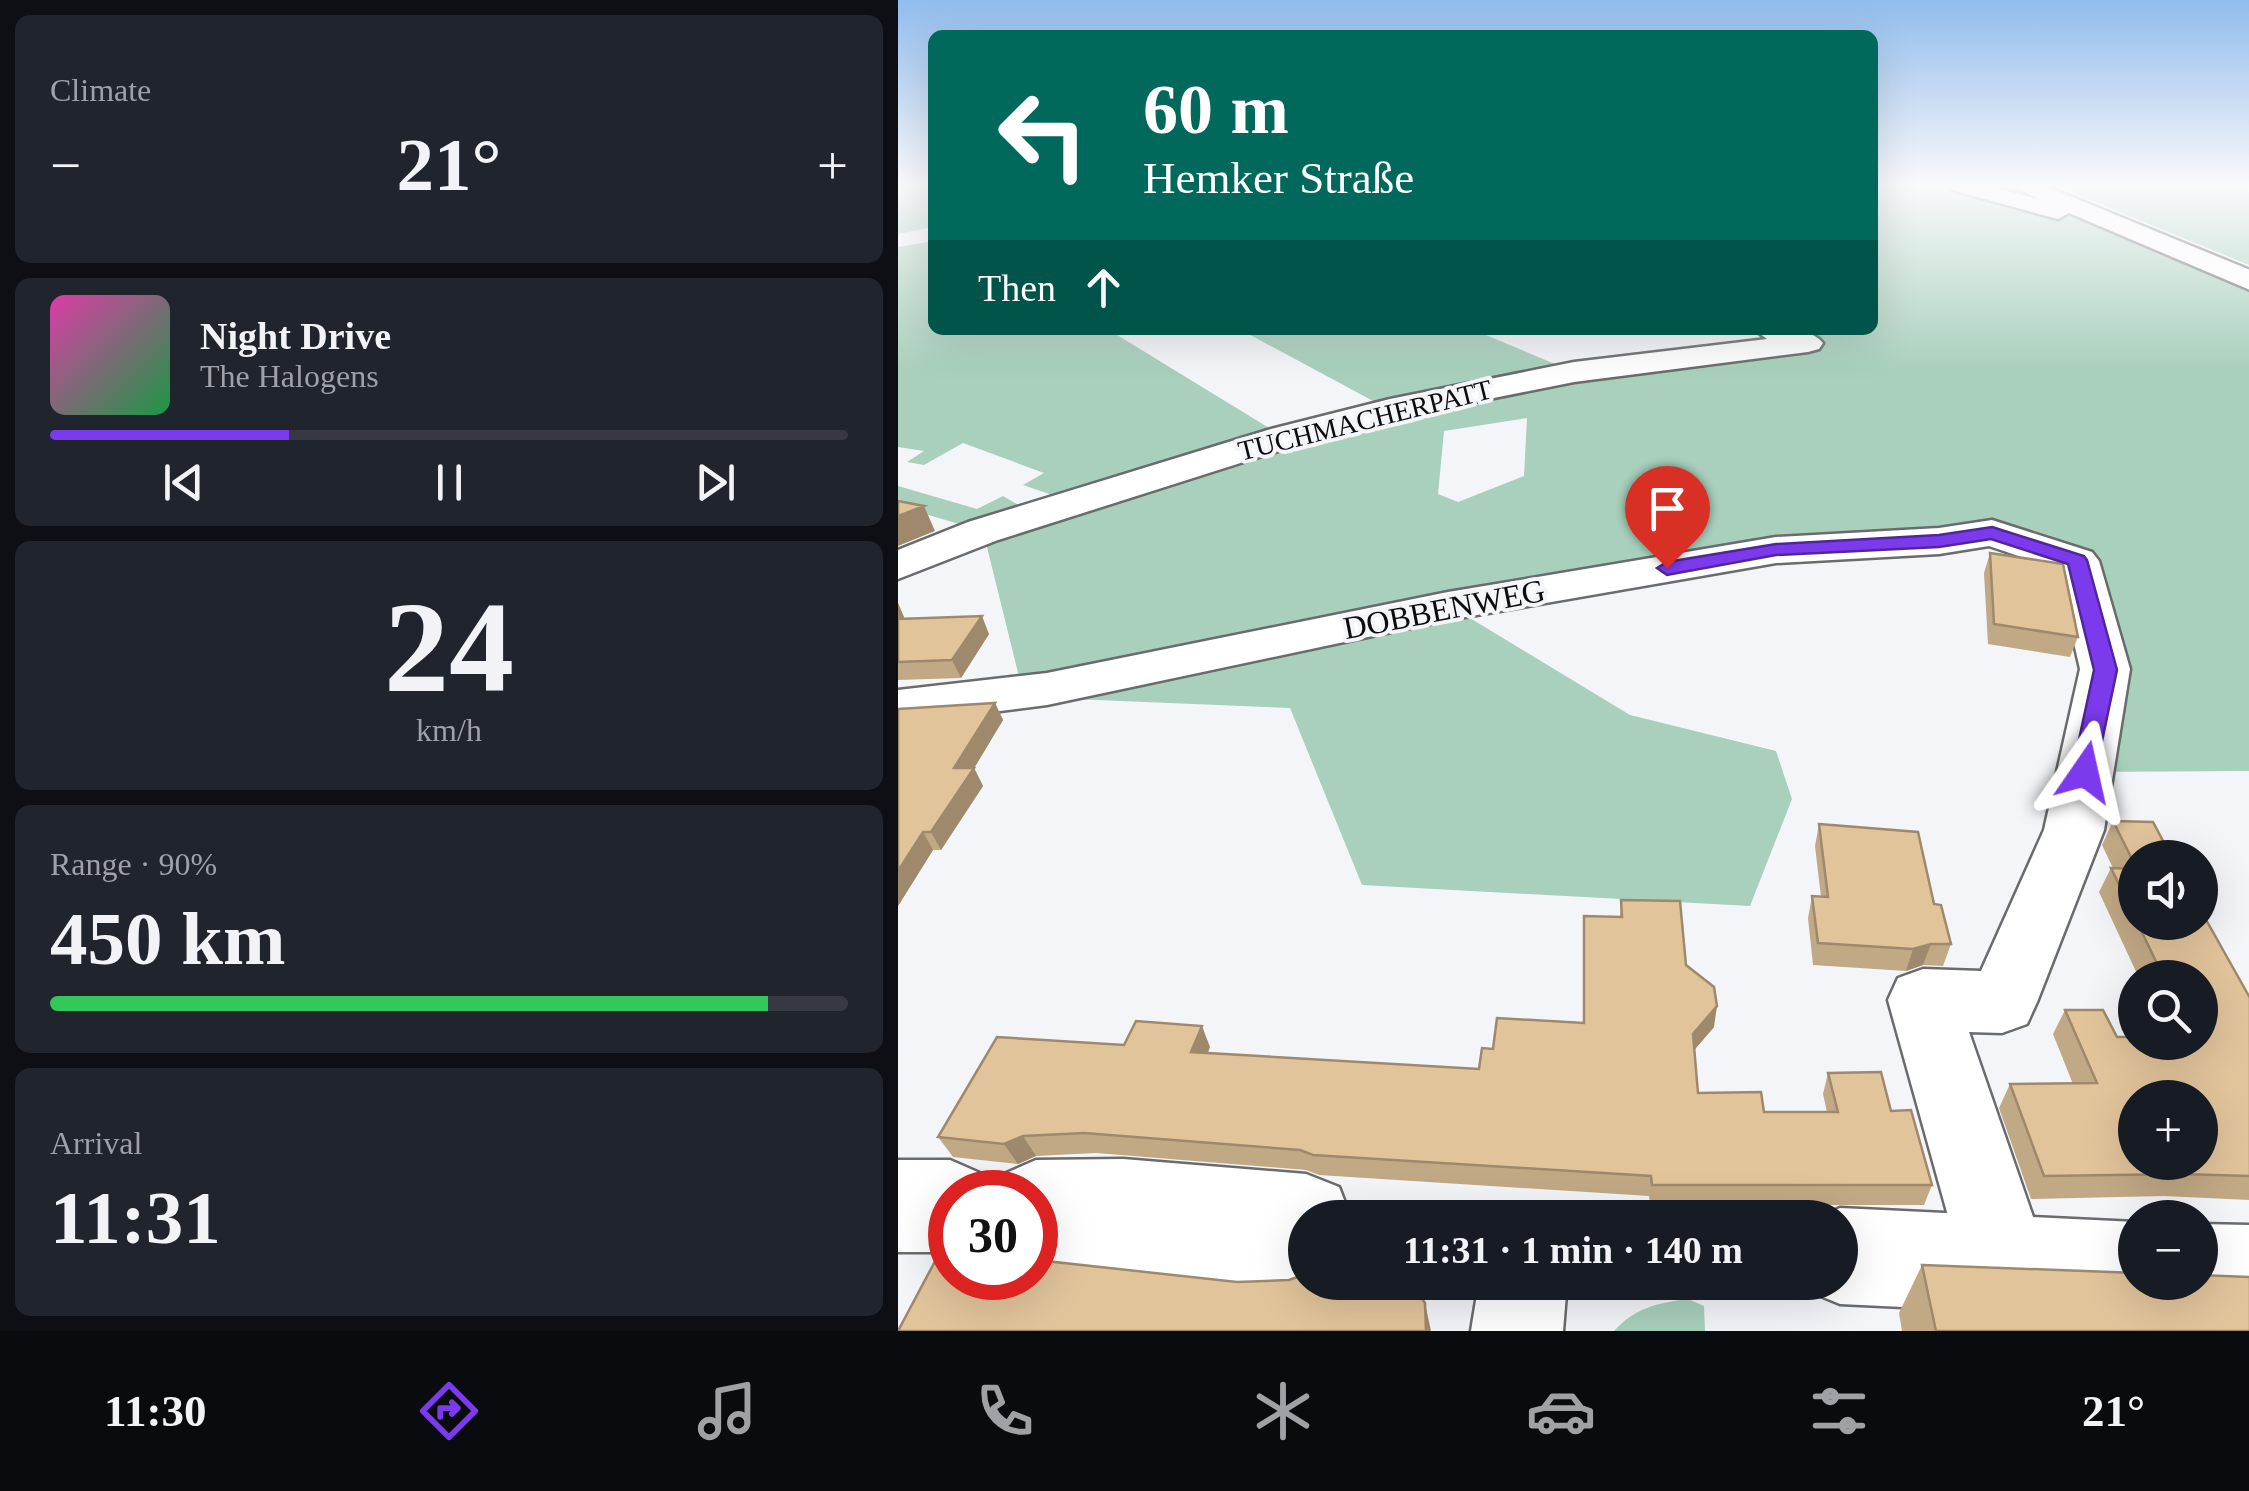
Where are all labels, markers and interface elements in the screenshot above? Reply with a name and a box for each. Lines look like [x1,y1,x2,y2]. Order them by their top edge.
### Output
icon: left [978,70,1108,200]
text: 60 m [1143,71,1289,148]
text: Climate [50,72,151,108]
text: 21° [397,123,502,206]
text: − [50,135,81,196]
text: + [817,135,848,196]
text: Hemker Straße [1143,153,1414,203]
icon: ahead [1076,260,1131,315]
text: Then [978,267,1056,309]
text: Night Drive [200,315,391,357]
text: The Halogens [200,358,379,394]
street label: TUCHMACHERPATT [1235,373,1495,467]
icon: previous [156,455,211,510]
icon: pause [422,455,477,510]
icon: next [688,455,743,510]
pin [1625,466,1710,569]
icon: arrive [1640,481,1695,536]
street label: DOBBENWEG [1340,572,1548,646]
text: 24 [384,575,514,719]
text: km/h [416,712,482,748]
position arrow [2033,720,2137,824]
map controls [2118,840,2218,1300]
button: sound [2118,840,2218,940]
text: Range · 90% [50,846,217,882]
text: 450 km [50,897,285,980]
button: search [2118,960,2218,1060]
button: + [2118,1080,2218,1180]
text: Arrival [50,1125,142,1161]
speed limit sign: 30 [928,1170,1058,1300]
text: 11:31 [50,1176,221,1259]
button: − [2118,1200,2218,1300]
text: 11:31 · 1 min · 140 m [1403,1229,1743,1271]
icon: directions [414,1376,484,1446]
icon: music [692,1376,762,1446]
icon: phone [970,1376,1040,1446]
icon: climate [1248,1376,1318,1446]
icon: car [1526,1376,1596,1446]
icon: filters [1804,1376,1874,1446]
text: 11:30 [104,1386,206,1436]
text: 21° [2082,1386,2145,1436]

